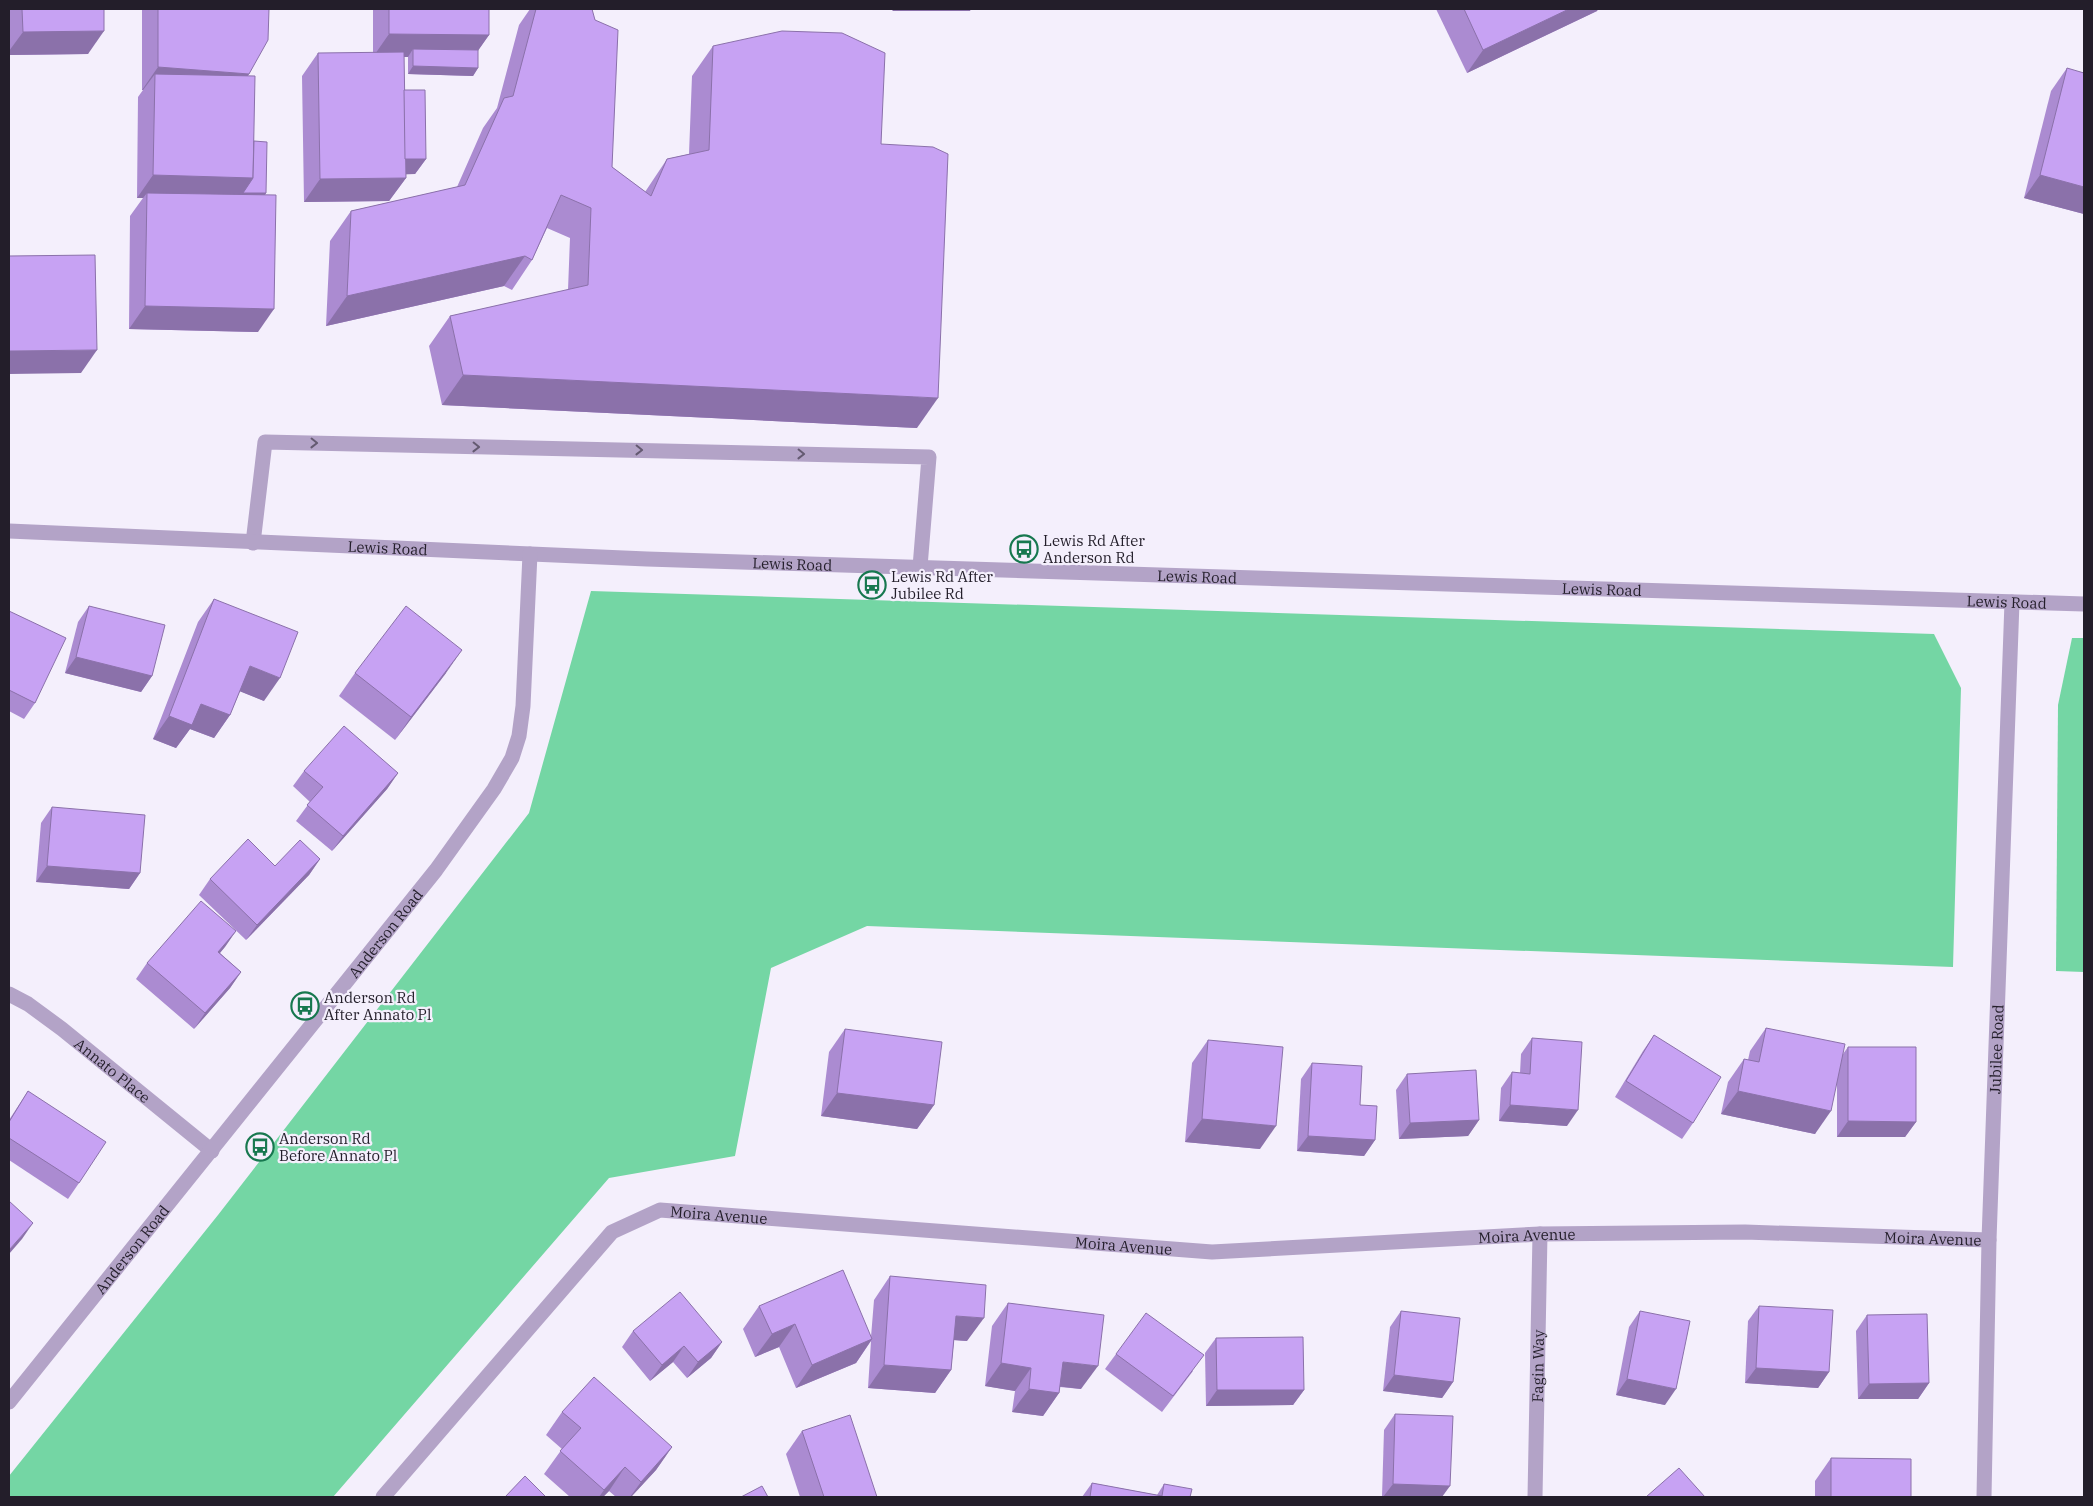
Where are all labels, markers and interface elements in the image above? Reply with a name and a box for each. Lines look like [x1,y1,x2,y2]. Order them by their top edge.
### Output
one-way arrow [310,438,318,448]
one-way arrow [472,441,480,452]
one-way arrow [635,445,643,456]
one-way arrow [798,449,805,459]
place label: Lewis Rd After Anderson Rd [1043,531,1145,567]
bus stop icon: Lewis Rd After Anderson Rd [1009,534,1039,564]
street label: Lewis Road [347,536,428,559]
street label: Lewis Road [752,553,833,574]
street label: Lewis Road [1157,565,1237,587]
place label: Lewis Rd After Jubilee Rd [891,567,993,603]
bus stop icon: Lewis Rd After Jubilee Rd [857,570,887,600]
street label: Lewis Road [1562,578,1642,600]
street label: Lewis Road [1966,591,2047,612]
street label: Anderson Road [344,885,427,982]
place label: Anderson Rd After Annato Pl [324,988,432,1024]
bus stop icon: Anderson Rd After Annato Pl [290,991,320,1021]
street label: Jubilee Road [1985,1004,2007,1094]
street label: Annato Place [71,1034,155,1107]
place label: Anderson Rd Before Annato Pl [279,1129,397,1165]
bus stop icon: Anderson Rd Before Annato Pl [245,1132,275,1162]
street label: Anderson Road [90,1201,173,1297]
street label: Moira Avenue [670,1201,768,1228]
street label: Moira Avenue [1478,1224,1576,1247]
street label: Moira Avenue [1884,1227,1982,1249]
street label: Moira Avenue [1074,1232,1173,1258]
street label: Fagin Way [1527,1330,1548,1402]

